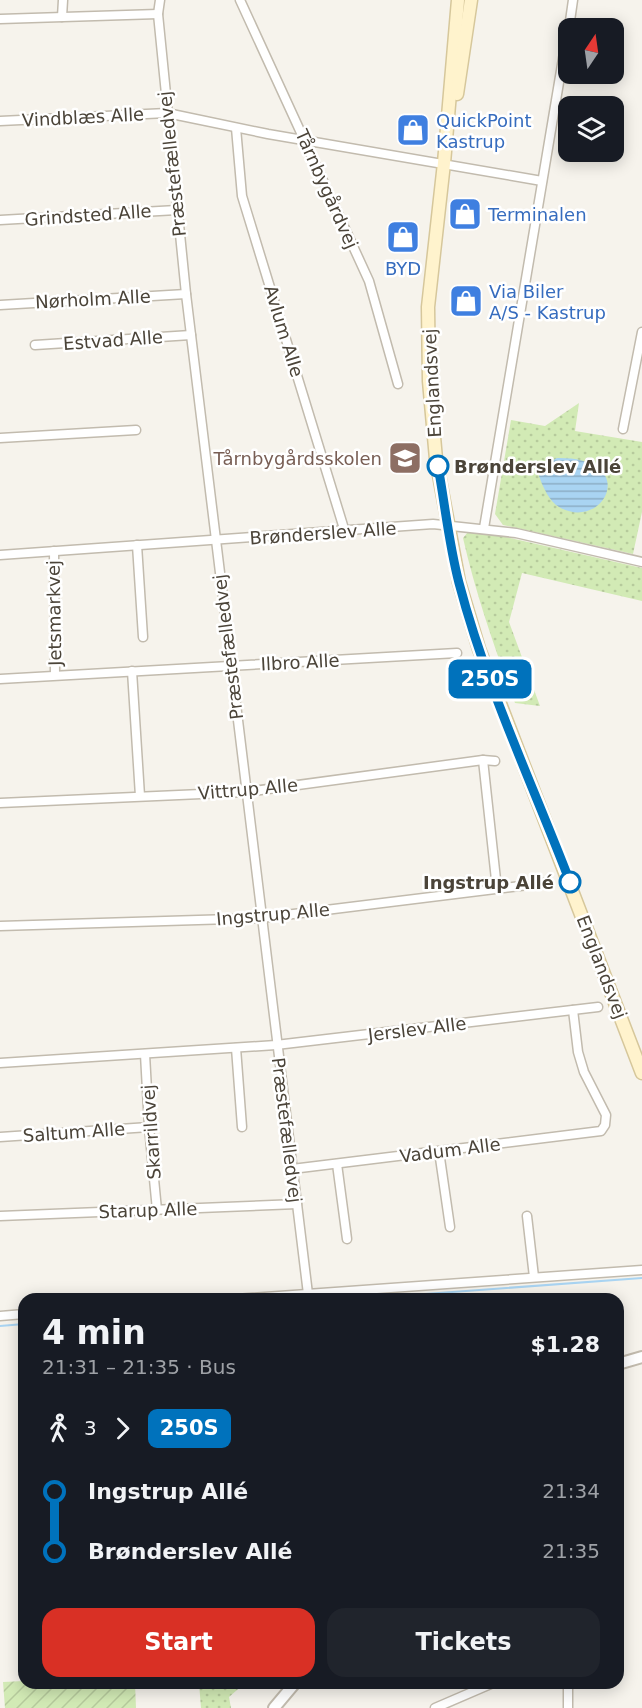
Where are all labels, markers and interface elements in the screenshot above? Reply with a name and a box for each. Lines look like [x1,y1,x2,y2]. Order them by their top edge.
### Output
north arrow [558,18,624,84]
map controls [558,18,624,162]
street label: Præstefælledvej [154,90,190,238]
button: layers [558,96,624,162]
street label: Vindblæs Alle [21,103,145,131]
place label: QuickPoint Kastrup [436,110,532,152]
shop icon: QuickPoint Kastrup [395,112,431,148]
street label: Tårnbygårdvej [291,125,363,252]
shop icon: Terminalen [447,196,483,232]
street label: Grindsted Alle [24,200,152,230]
place label: Terminalen [487,204,587,225]
shop icon: BYD [385,219,421,255]
place label: BYD [385,258,421,279]
place label: Via Biler A/S - Kastrup [489,281,606,323]
street label: Avlum Alle [260,283,308,379]
shop icon: Via Biler A/S - Kastrup [448,283,484,319]
street label: Nørholm Alle [35,285,151,313]
street label: Estvad Alle [62,326,164,354]
street label: Englandsvej [419,328,445,438]
school or university icon: Tårnbygårdsskolen [387,440,423,476]
place label: Tårnbygårdsskolen [213,448,382,469]
marker: Brønderslev Allé [427,455,449,477]
place label: Brønderslev Allé [454,456,621,477]
street label: Brønderslev Alle [249,517,397,549]
street label: Jetsmarkvej [43,560,65,667]
street label: Præstefælledvej [209,573,247,721]
street label: Ilbro Alle [260,649,340,675]
line badge: 250S [448,660,532,698]
text: 250S [461,667,519,691]
street label: Vittrup Alle [197,774,299,804]
marker: Ingstrup Allé [559,871,581,893]
place label: Ingstrup Allé [423,872,554,893]
street label: Ingstrup Alle [215,899,331,929]
street label: Englandsvej [573,912,631,1022]
street label: Jerslev Alle [366,1013,467,1046]
street label: Præstefælledvej [268,1056,306,1204]
street label: Skarrildvej [137,1084,165,1180]
street label: Saltum Alle [22,1118,126,1146]
street label: Vadum Alle [398,1133,502,1167]
street label: Starup Alle [98,1198,198,1222]
text: 4 min [42,1313,146,1352]
text: $1.28 [530,1332,600,1357]
text: 21:31 – 21:35 · Bus [42,1355,236,1379]
icon: walk [42,1412,75,1445]
icon: forward [106,1412,139,1445]
text: 3 [84,1416,97,1440]
text: 250S [160,1416,219,1440]
text: Ingstrup Allé [88,1479,248,1504]
text: 21:34 [542,1479,600,1503]
text: Brønderslev Allé [88,1539,293,1564]
text: 21:35 [542,1539,600,1563]
button: Start [42,1608,315,1677]
button: Tickets [327,1608,600,1677]

